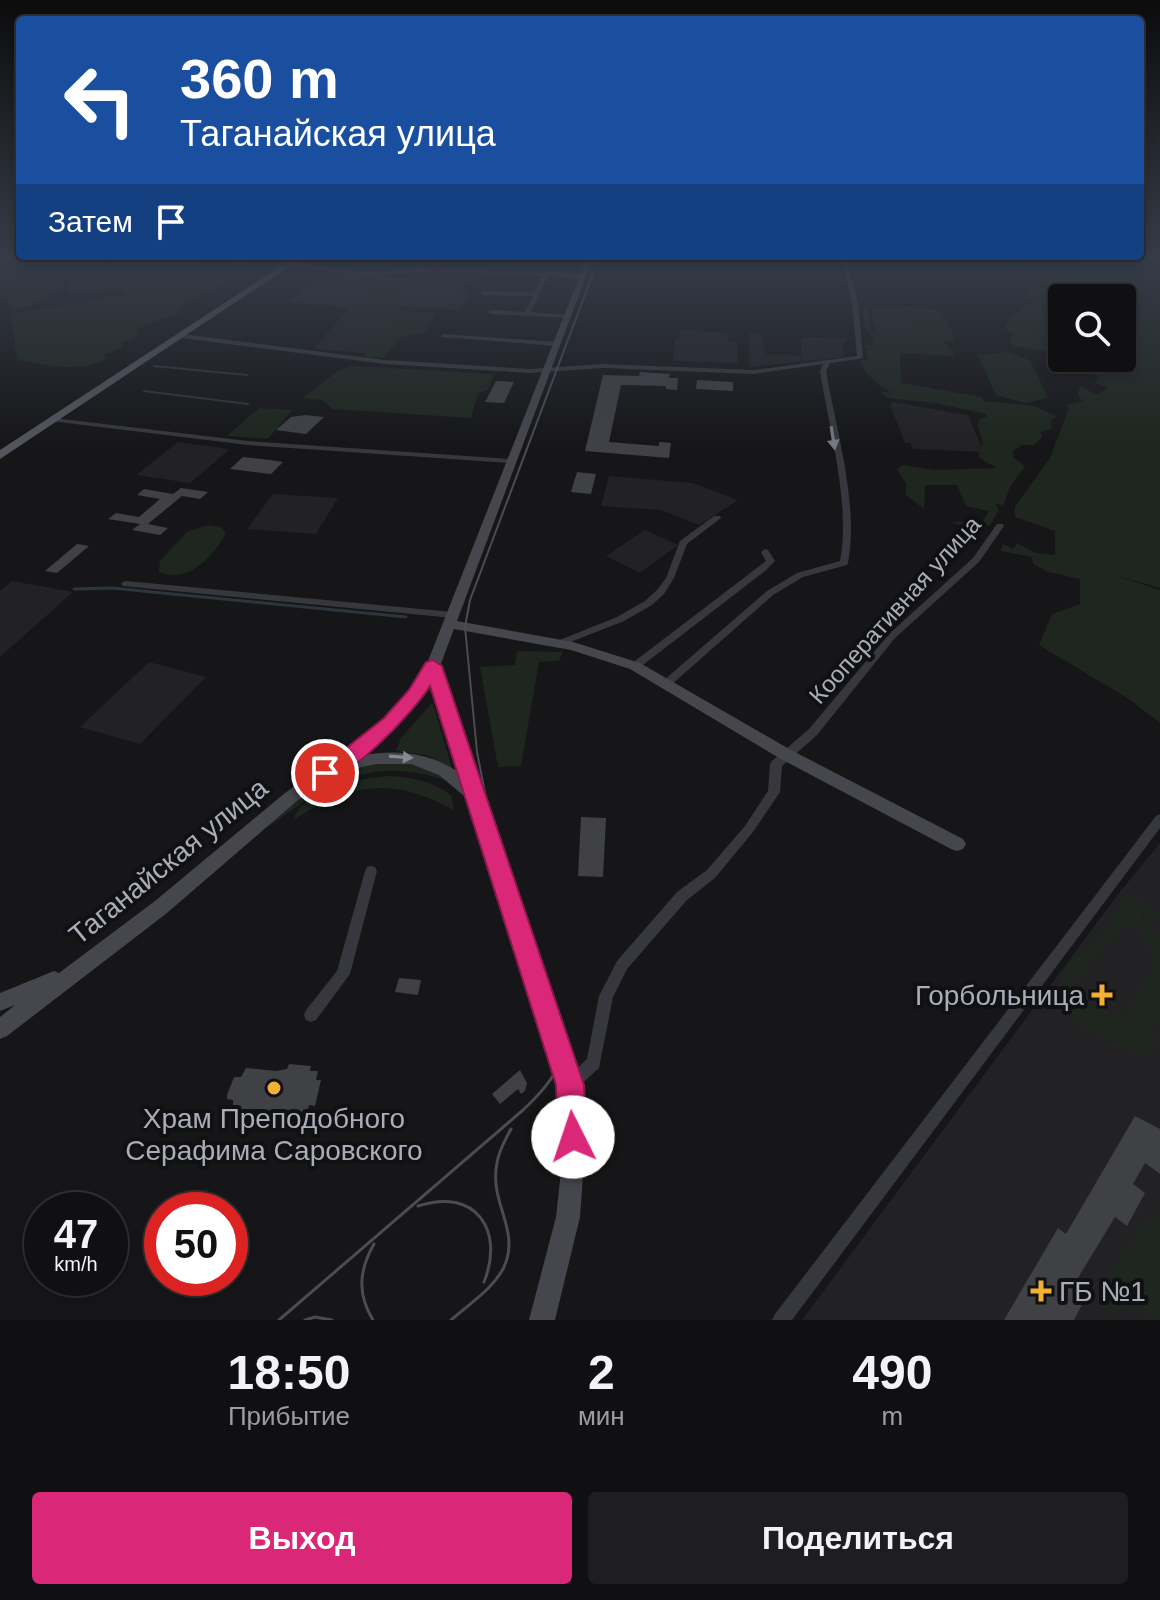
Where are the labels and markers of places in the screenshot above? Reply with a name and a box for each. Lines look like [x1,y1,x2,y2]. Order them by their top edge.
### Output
pin [291,739,359,807]
place label: Горбольница [915,980,1084,1011]
marker: Горбольница [1091,984,1113,1006]
marker: Храм Преподобного Серафима Саровского [265,1079,283,1097]
place label: Храм Преподобного Серафима Саровского [125,1103,423,1166]
place label: ГБ №1 [1059,1276,1146,1307]
marker: ГБ №1 [1030,1280,1052,1302]

